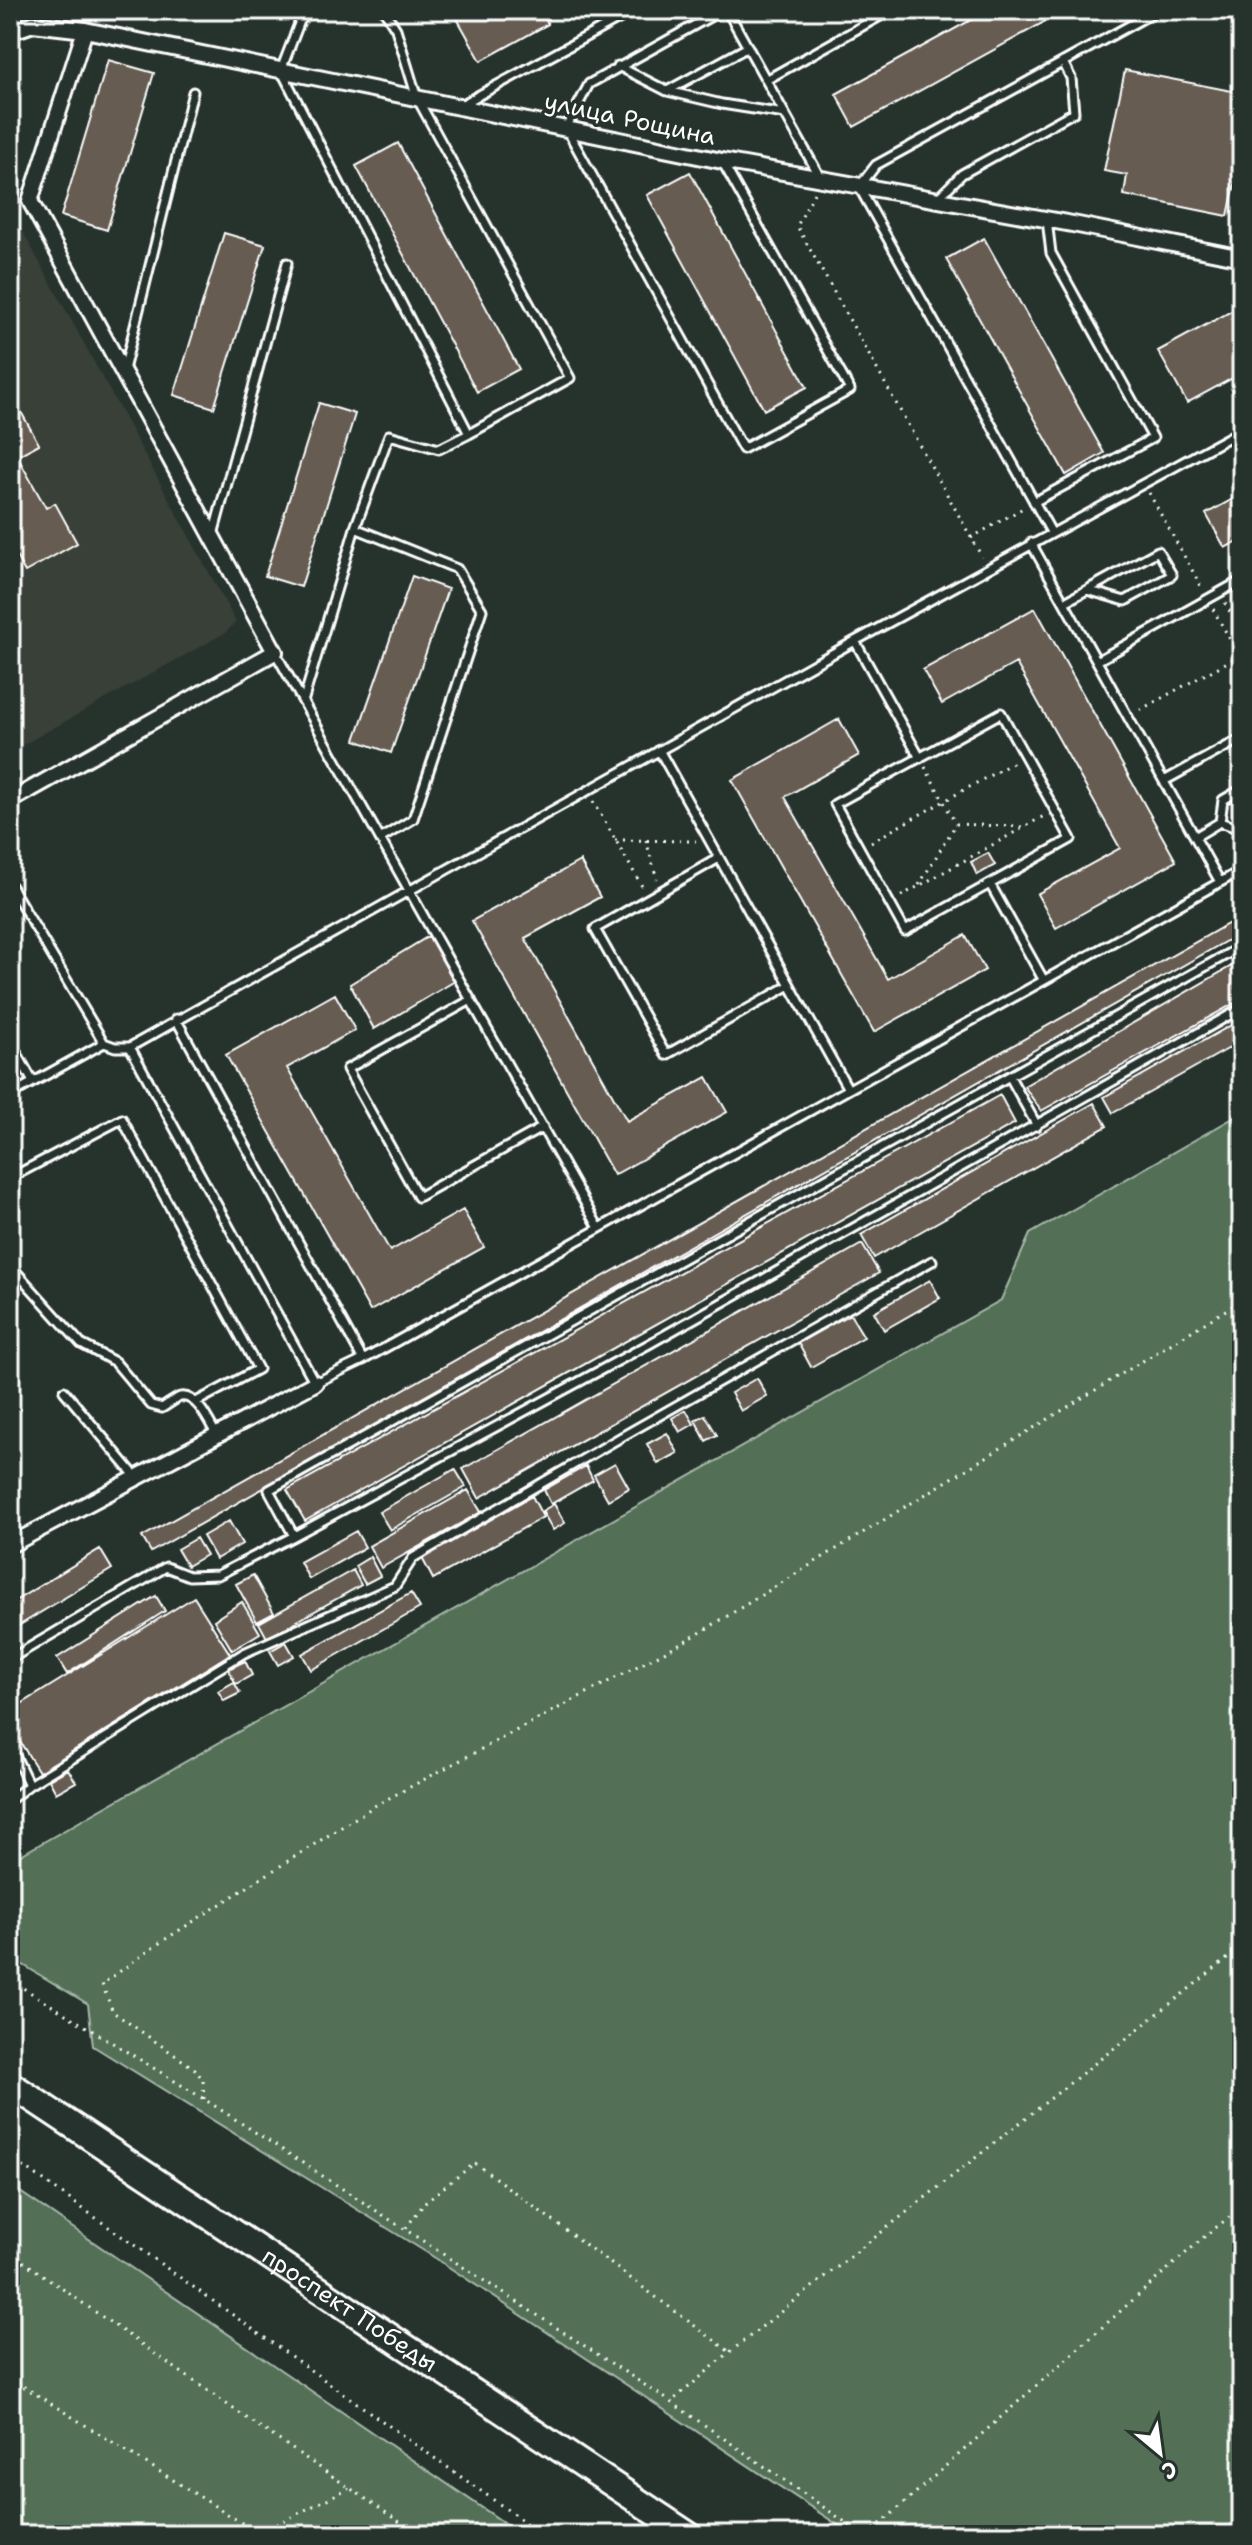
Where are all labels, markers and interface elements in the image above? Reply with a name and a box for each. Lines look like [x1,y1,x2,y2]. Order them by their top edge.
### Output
street label: улица Рощина [541,85,719,153]
street label: проспект Победы [256,2240,444,2380]
north arrow [1120,2413,1200,2493]
text: С [1157,2454,1182,2486]

